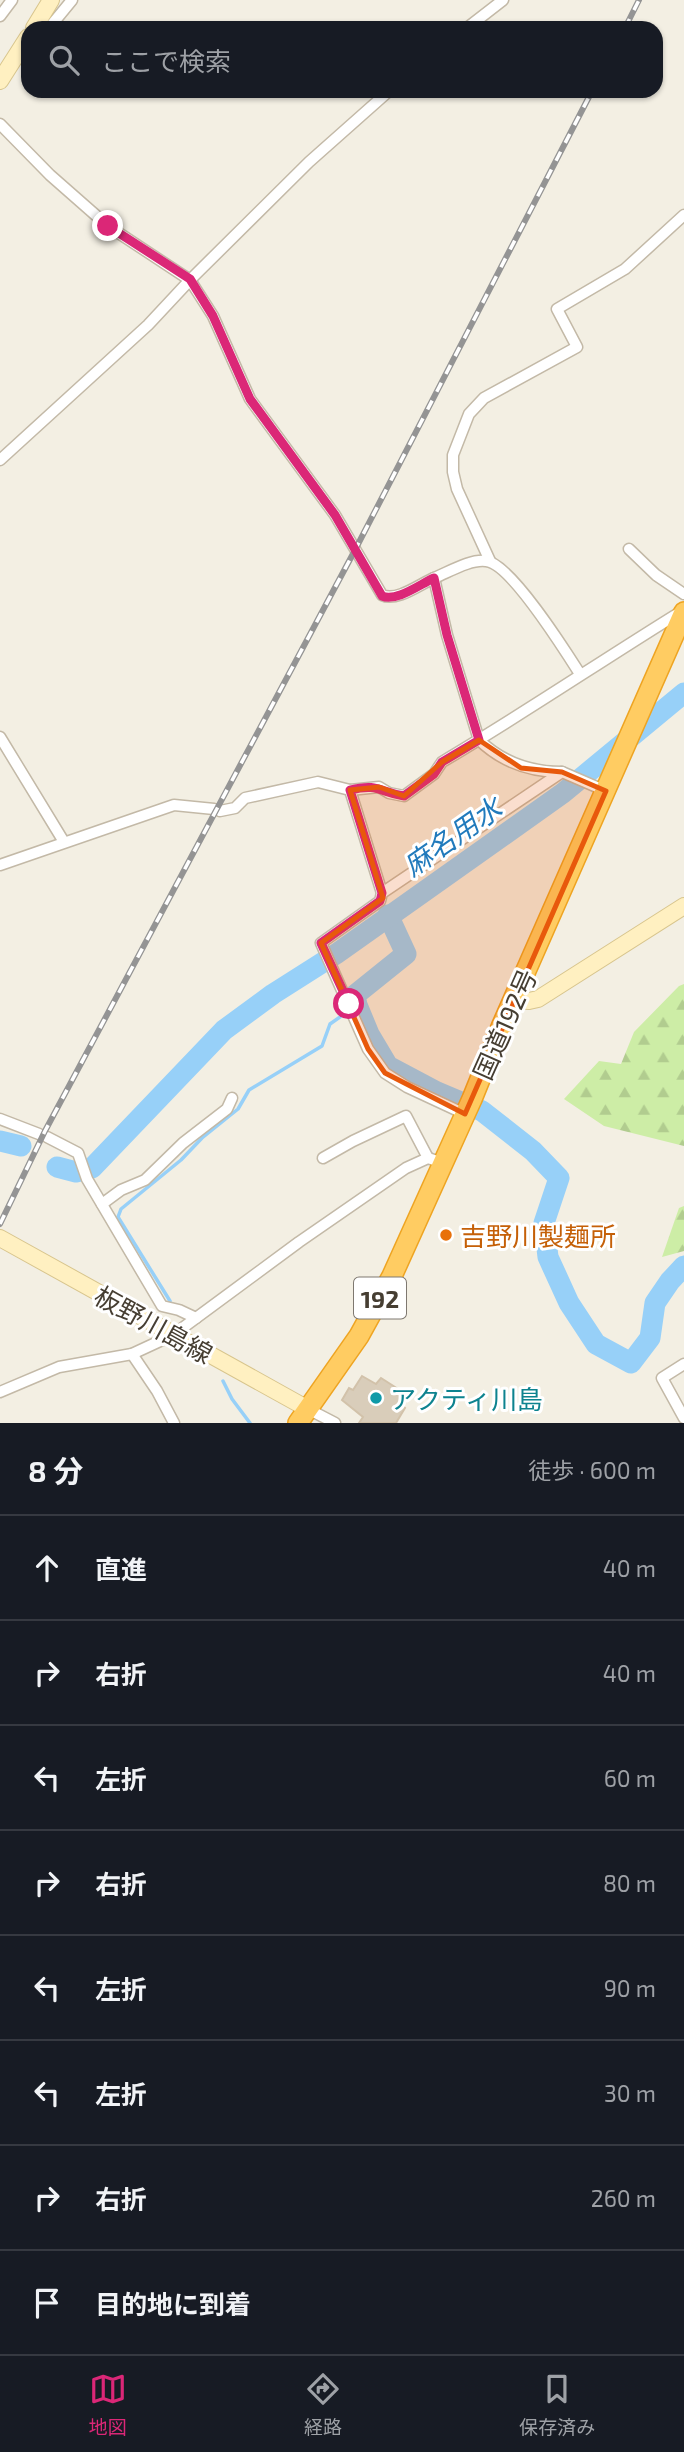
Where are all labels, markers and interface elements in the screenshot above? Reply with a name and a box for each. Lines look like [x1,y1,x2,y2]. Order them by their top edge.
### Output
search box [21,21,663,98]
icon: search [45,41,83,79]
text: ここで検索 [101,45,231,76]
route end [92,210,123,241]
water label: 麻名用水 [396,788,510,882]
street label: 国道192号 [466,964,542,1084]
route start [333,988,364,1019]
place label: 吉野川製麺所 [460,1220,616,1251]
marker: 吉野川製麺所 [438,1227,454,1243]
road number: 192 [354,1278,406,1318]
street label: 板野川島線 [90,1279,218,1369]
place label: アクティ川島 [390,1383,543,1414]
marker: アクティ川島 [368,1390,384,1406]
text: 8 分 [28,1452,83,1488]
text: 徒歩 · 600 m [528,1456,656,1484]
icon: ahead [28,1549,66,1587]
text: 直進 [95,1553,147,1584]
text: 40 m [603,1554,656,1582]
icon: right [28,1654,66,1692]
text: 右折 [95,1658,147,1689]
text: 40 m [603,1659,656,1687]
icon: left [28,1759,66,1797]
text: 左折 [95,1763,147,1794]
text: 60 m [604,1764,656,1792]
icon: right [28,1864,66,1902]
text: 右折 [95,1868,147,1899]
text: 80 m [603,1869,656,1897]
icon: left [28,1969,66,2007]
text: 左折 [95,1973,147,2004]
text: 90 m [604,1974,656,2002]
icon: left [28,2074,66,2112]
text: 左折 [95,2078,147,2109]
text: 30 m [604,2079,656,2107]
icon: right [28,2179,66,2217]
text: 右折 [95,2183,147,2214]
text: 260 m [591,2184,656,2212]
icon: arrive [28,2284,66,2322]
text: 目的地に到着 [95,2288,251,2319]
tab: 地図 [89,2370,127,2439]
tab: 経路 [304,2370,342,2439]
tab: 保存済み [519,2370,595,2439]

